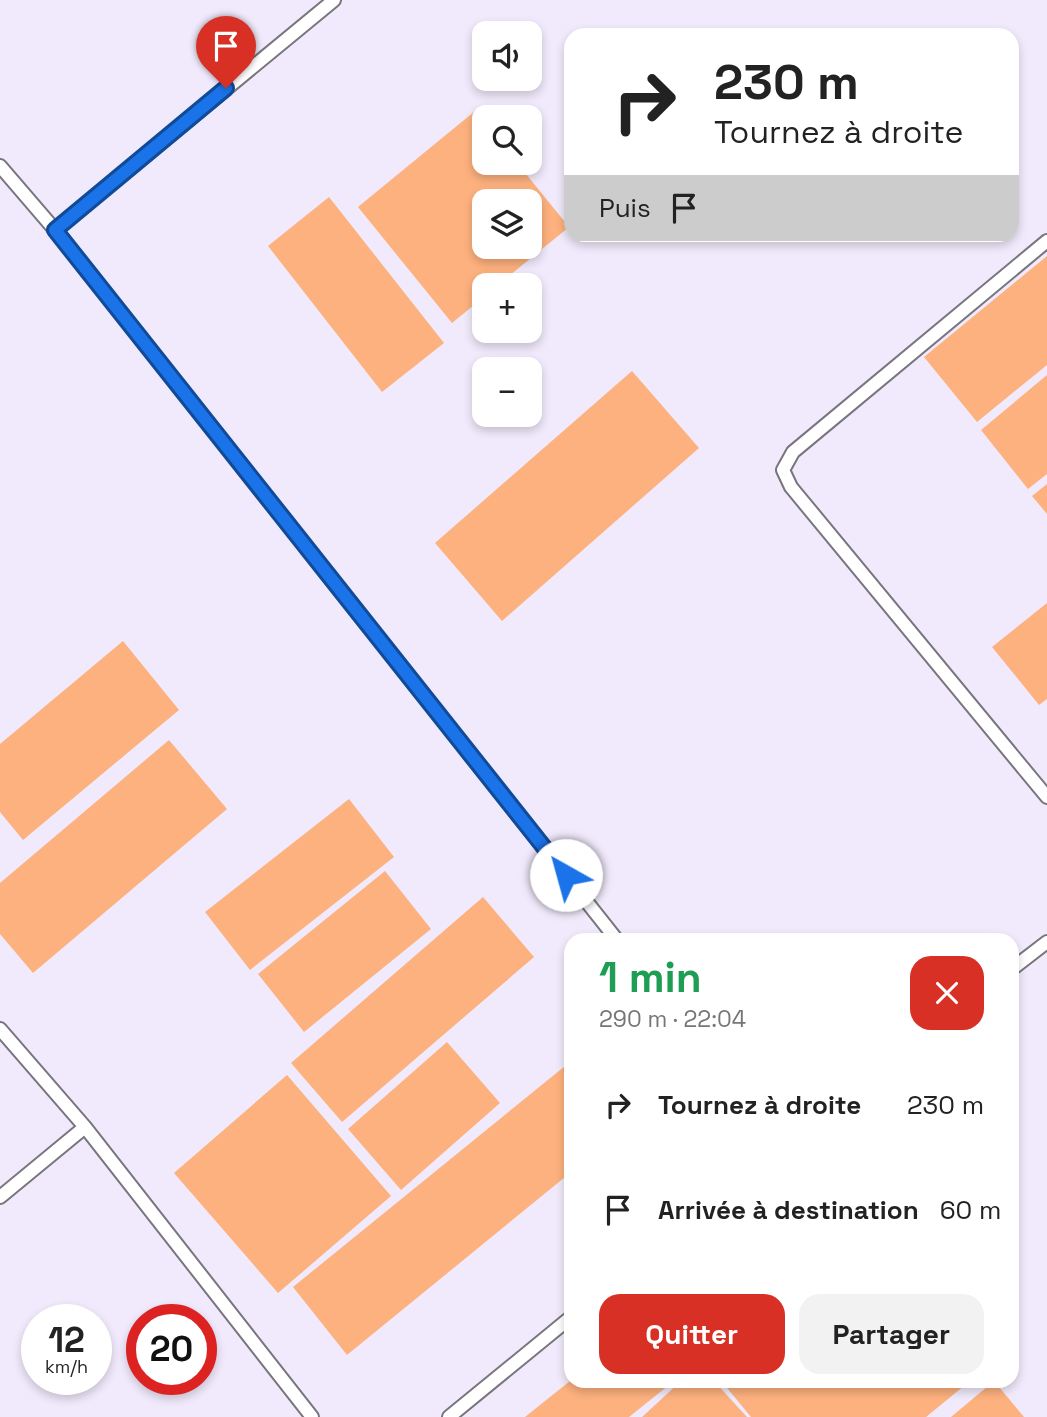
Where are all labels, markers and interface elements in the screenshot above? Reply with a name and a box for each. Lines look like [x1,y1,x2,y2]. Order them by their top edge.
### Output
pin [196,16,256,88]
map controls [472,21,542,427]
button: sound [472,21,542,91]
icon: arrive [207,27,245,65]
text: 230 m [714,51,859,113]
icon: right [599,56,690,147]
button: search [472,105,542,175]
text: Tournez à droite [714,112,963,152]
button: layers [472,189,542,259]
icon: arrive [665,189,703,227]
text: Puis [599,191,651,225]
button: + [472,273,542,343]
button: − [472,357,542,427]
position arrow [529,838,603,912]
text: 1 min [599,951,702,1004]
button: close [910,956,984,1030]
text: 290 m · 22:04 [599,1004,746,1034]
icon: right [599,1086,637,1124]
text: Tournez à droite [658,1088,861,1122]
text: 230 m [907,1088,984,1122]
icon: arrive [599,1191,637,1229]
text: Arrivée à destination [658,1193,919,1227]
text: 60 m [940,1193,1001,1227]
button: Quitter [599,1294,785,1374]
button: Partager [799,1294,984,1374]
speed limit sign: 20 [126,1304,217,1395]
text: 12 [48,1318,85,1362]
text: km/h [45,1355,88,1378]

